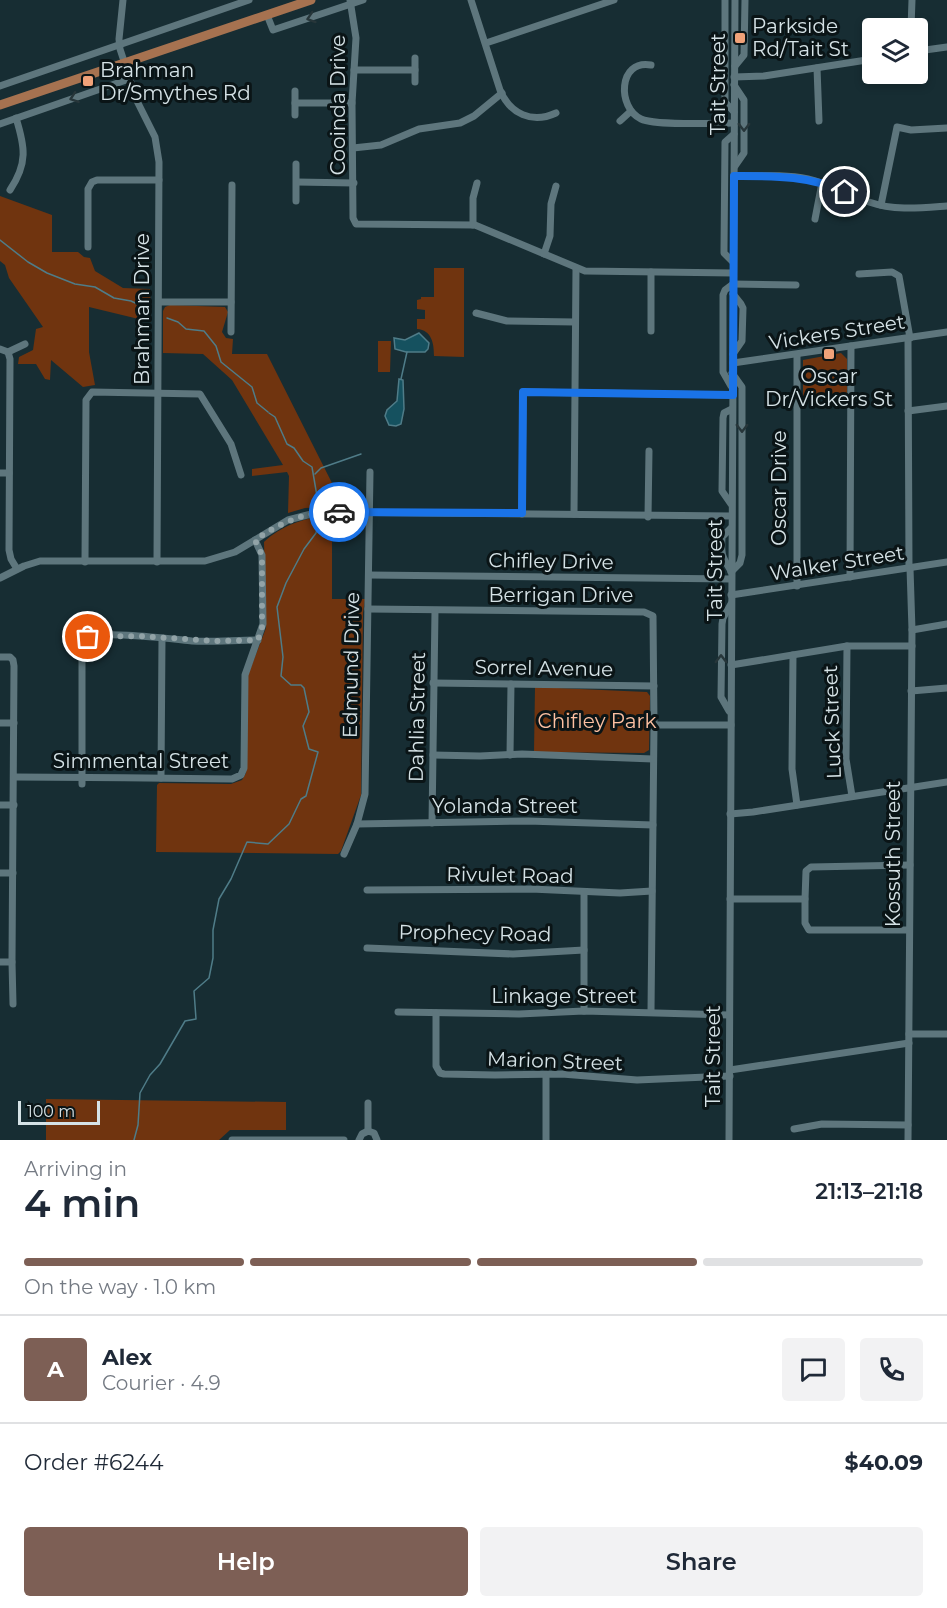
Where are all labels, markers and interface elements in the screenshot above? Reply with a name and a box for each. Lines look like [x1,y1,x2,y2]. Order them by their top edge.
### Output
one-way arrow [306,10,316,23]
place label: Parkside Rd/Tait St [752,14,849,61]
map controls [862,18,928,84]
button: layers [862,18,928,84]
marker: Parkside Rd/Tait St [733,31,747,45]
street label: Tait Street [706,33,730,135]
street label: Cooinda Drive [326,35,350,175]
place label: Brahman Dr/Smythes Rd [100,58,251,105]
marker: Brahman Dr/Smythes Rd [81,74,95,88]
one-way arrow [69,91,80,103]
one-way arrow [738,122,750,131]
pin [819,166,870,217]
icon: home [828,175,861,208]
street label: Brahman Drive [130,233,154,385]
street label: Vickers Street [767,309,907,355]
marker: Oscar Dr/Vickers St [822,347,836,361]
place label: Oscar Dr/Vickers St [765,364,893,411]
one-way arrow [736,424,748,433]
street label: Oscar Drive [767,430,791,546]
courier [309,482,369,542]
icon: car [323,496,356,529]
street label: Tait Street [703,519,727,621]
street label: Walker Street [768,541,906,585]
street label: Chifley Drive [488,548,614,574]
street label: Berrigan Drive [489,583,633,607]
street label: Edmund Drive [338,592,364,738]
pin [62,611,113,662]
icon: bag [71,620,104,653]
street label: Dahlia Street [404,652,430,782]
one-way arrow [715,654,727,663]
street label: Sorrel Avenue [474,655,614,681]
street label: Luck Street [818,665,846,779]
park label: Chifley Park [538,709,656,733]
street label: Simmental Street [53,749,229,773]
street label: Kossuth Street [881,781,905,927]
street label: Yolanda Street [432,794,578,818]
street label: Rivulet Road [446,862,574,888]
street label: Prophecy Road [398,920,552,946]
street label: Linkage Street [491,984,637,1008]
street label: Tait Street [701,1005,725,1107]
street label: Marion Street [487,1047,623,1075]
scale bar [18,1098,100,1126]
text: 100 m [27,1102,75,1121]
text: Arriving in [24,1157,127,1181]
text: 21:13–21:18 [815,1178,923,1205]
text: 4 min [24,1179,140,1227]
text: On the way · 1.0 km [24,1275,216,1299]
button: chat [782,1338,845,1401]
button: phone [860,1338,923,1401]
text: Alex [102,1344,152,1371]
text: A [47,1356,64,1383]
text: Courier · 4.9 [102,1371,221,1395]
text: Order #6244 [24,1449,164,1476]
text: $40.09 [845,1449,923,1476]
button: Help [24,1527,468,1596]
button: Share [480,1527,923,1596]

